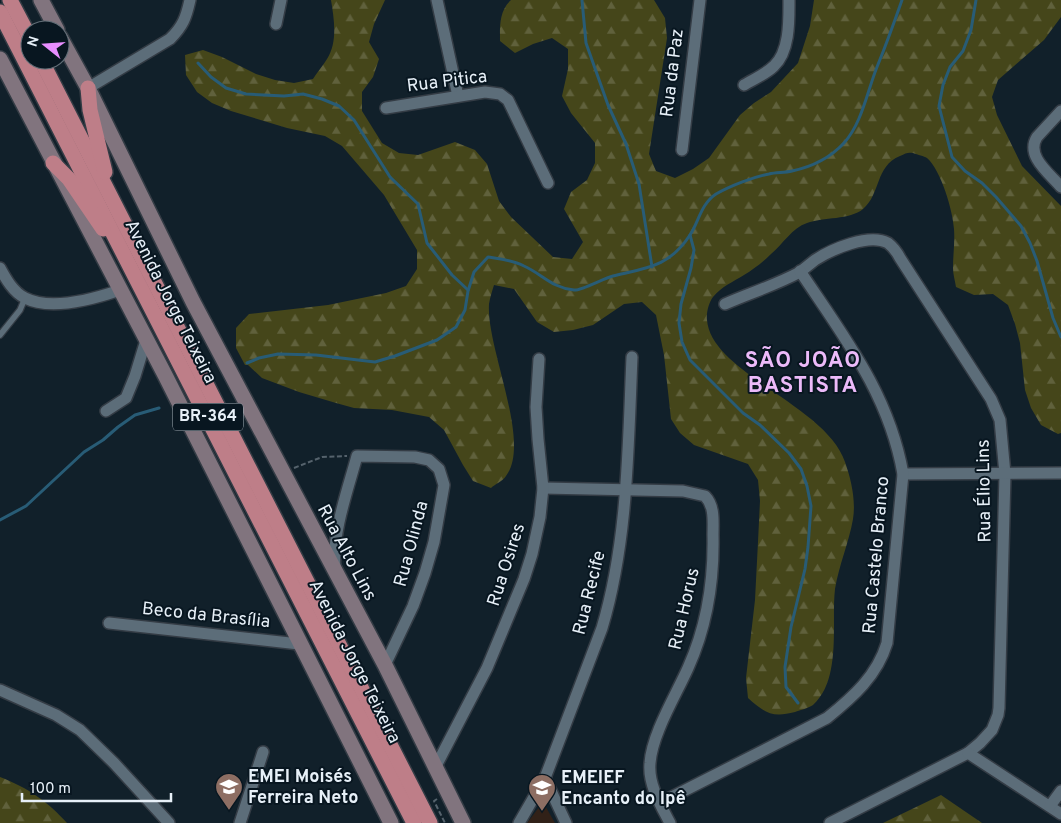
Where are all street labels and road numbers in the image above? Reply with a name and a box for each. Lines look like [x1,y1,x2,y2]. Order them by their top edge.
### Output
street label: Rua da Paz [656,27,690,119]
street label: Rua Pitica [405,66,489,98]
street label: Avenida Jorge Teixeira [119,216,221,388]
road number: BR-364 [173,404,243,431]
street label: Rua Élio Lins [971,439,997,543]
street label: Rua Castelo Branco [859,475,895,635]
street label: Rua Olinda [389,498,435,590]
street label: Rua Alto Lins [311,501,381,605]
street label: Rua Osires [483,521,531,609]
street label: Rua Recife [568,548,612,638]
street label: Rua Horus [664,566,706,652]
street label: Avenida Jorge Teixeira [303,576,405,748]
street label: Beco da Brasília [141,598,271,634]

